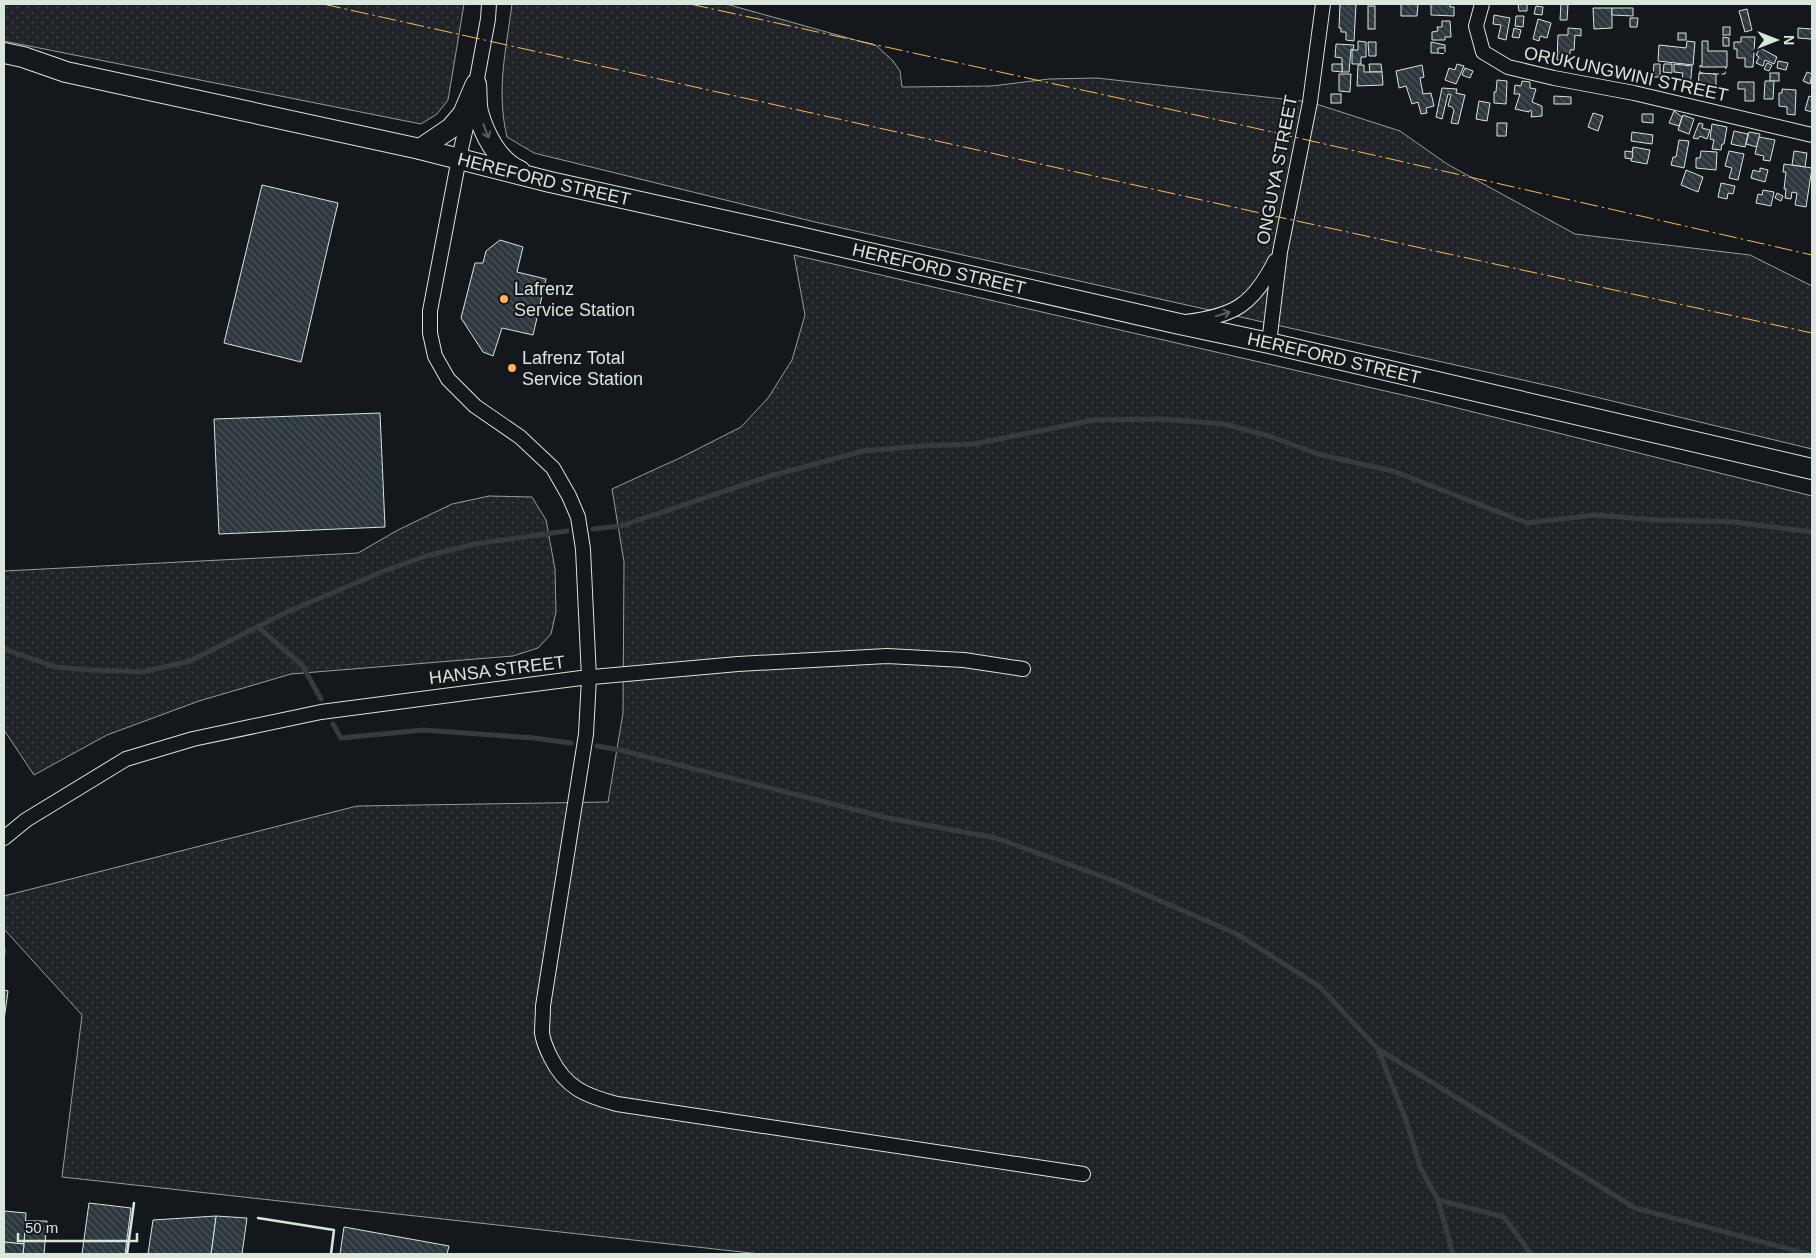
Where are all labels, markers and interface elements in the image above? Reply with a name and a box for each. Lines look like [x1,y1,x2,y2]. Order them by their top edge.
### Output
north arrow [1751,15,1801,65]
text: N [1781,35,1797,45]
street label: ORUKUNGWINI STREET [1522,43,1730,105]
street label: ONGUYA STREET [1253,94,1301,246]
one-way arrow [482,123,491,138]
street label: HEREFORD STREET [456,149,632,209]
street label: HEREFORD STREET [850,239,1028,298]
place label: Lafrenz Service Station [514,279,635,320]
marker: Lafrenz Service Station [498,293,510,305]
one-way arrow [1214,309,1230,319]
street label: HEREFORD STREET [1246,329,1423,388]
place label: Lafrenz Total Service Station [522,348,643,389]
marker: Lafrenz Total Service Station [506,362,518,374]
street label: HANSA STREET [428,652,566,688]
scale bar [18,1210,136,1242]
text: 50 m [25,1219,58,1236]

